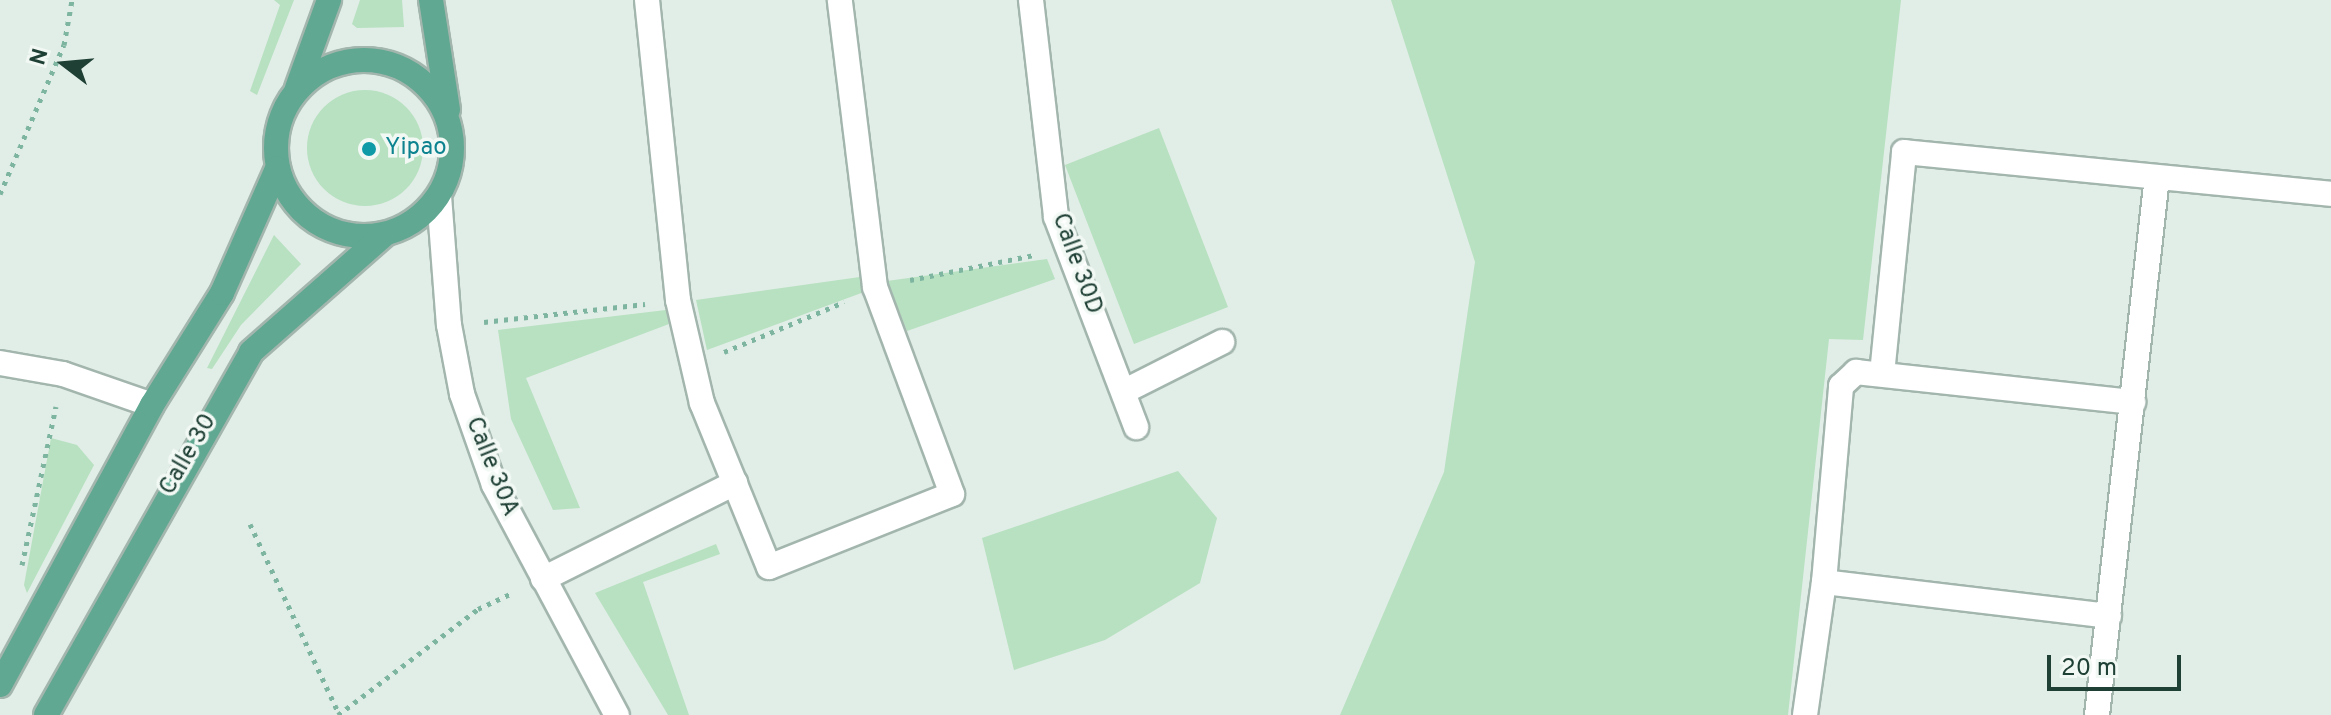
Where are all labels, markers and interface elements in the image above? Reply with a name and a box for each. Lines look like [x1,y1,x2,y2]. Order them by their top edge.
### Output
north arrow [24,24,104,104]
text: N [25,46,56,69]
place label: Yipao [385,135,447,163]
marker: Yipao [360,140,378,158]
street label: Calle 30D [1044,210,1108,318]
street label: Calle 30 [154,409,224,501]
street label: Calle 30A [458,413,524,521]
scale bar [2051,639,2185,689]
text: 20 m [2061,654,2117,684]

